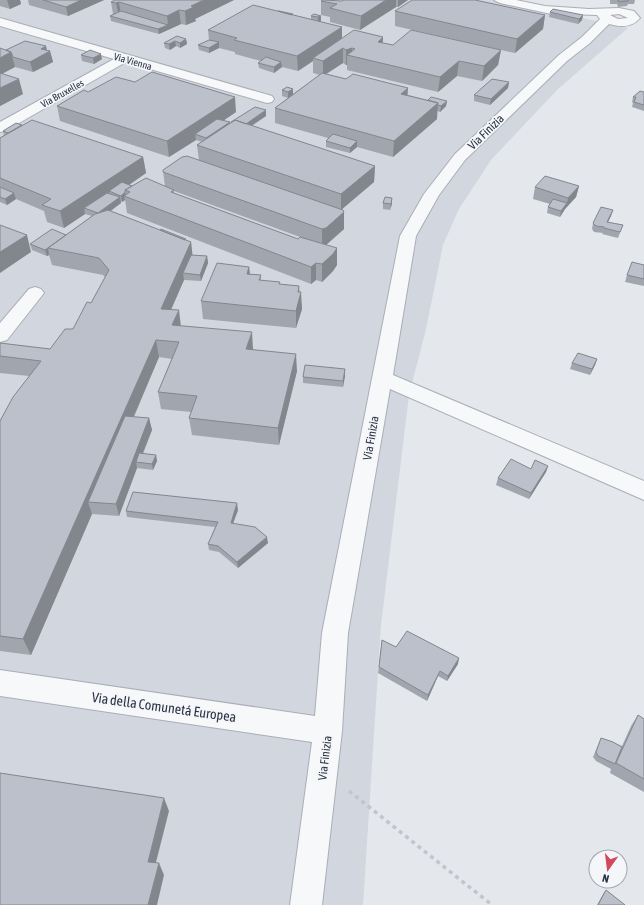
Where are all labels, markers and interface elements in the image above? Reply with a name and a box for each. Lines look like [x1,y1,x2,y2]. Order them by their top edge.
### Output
street label: Via Vienna [112,51,154,72]
street label: Via Bruxelles [39,77,86,110]
street label: Via Finizia [465,111,507,153]
street label: Via Finizia [360,415,382,461]
street label: Via della Comunetá Europea [91,689,237,725]
street label: Via Finizia [315,735,335,781]
north arrow [588,849,628,889]
text: N [601,872,610,885]

